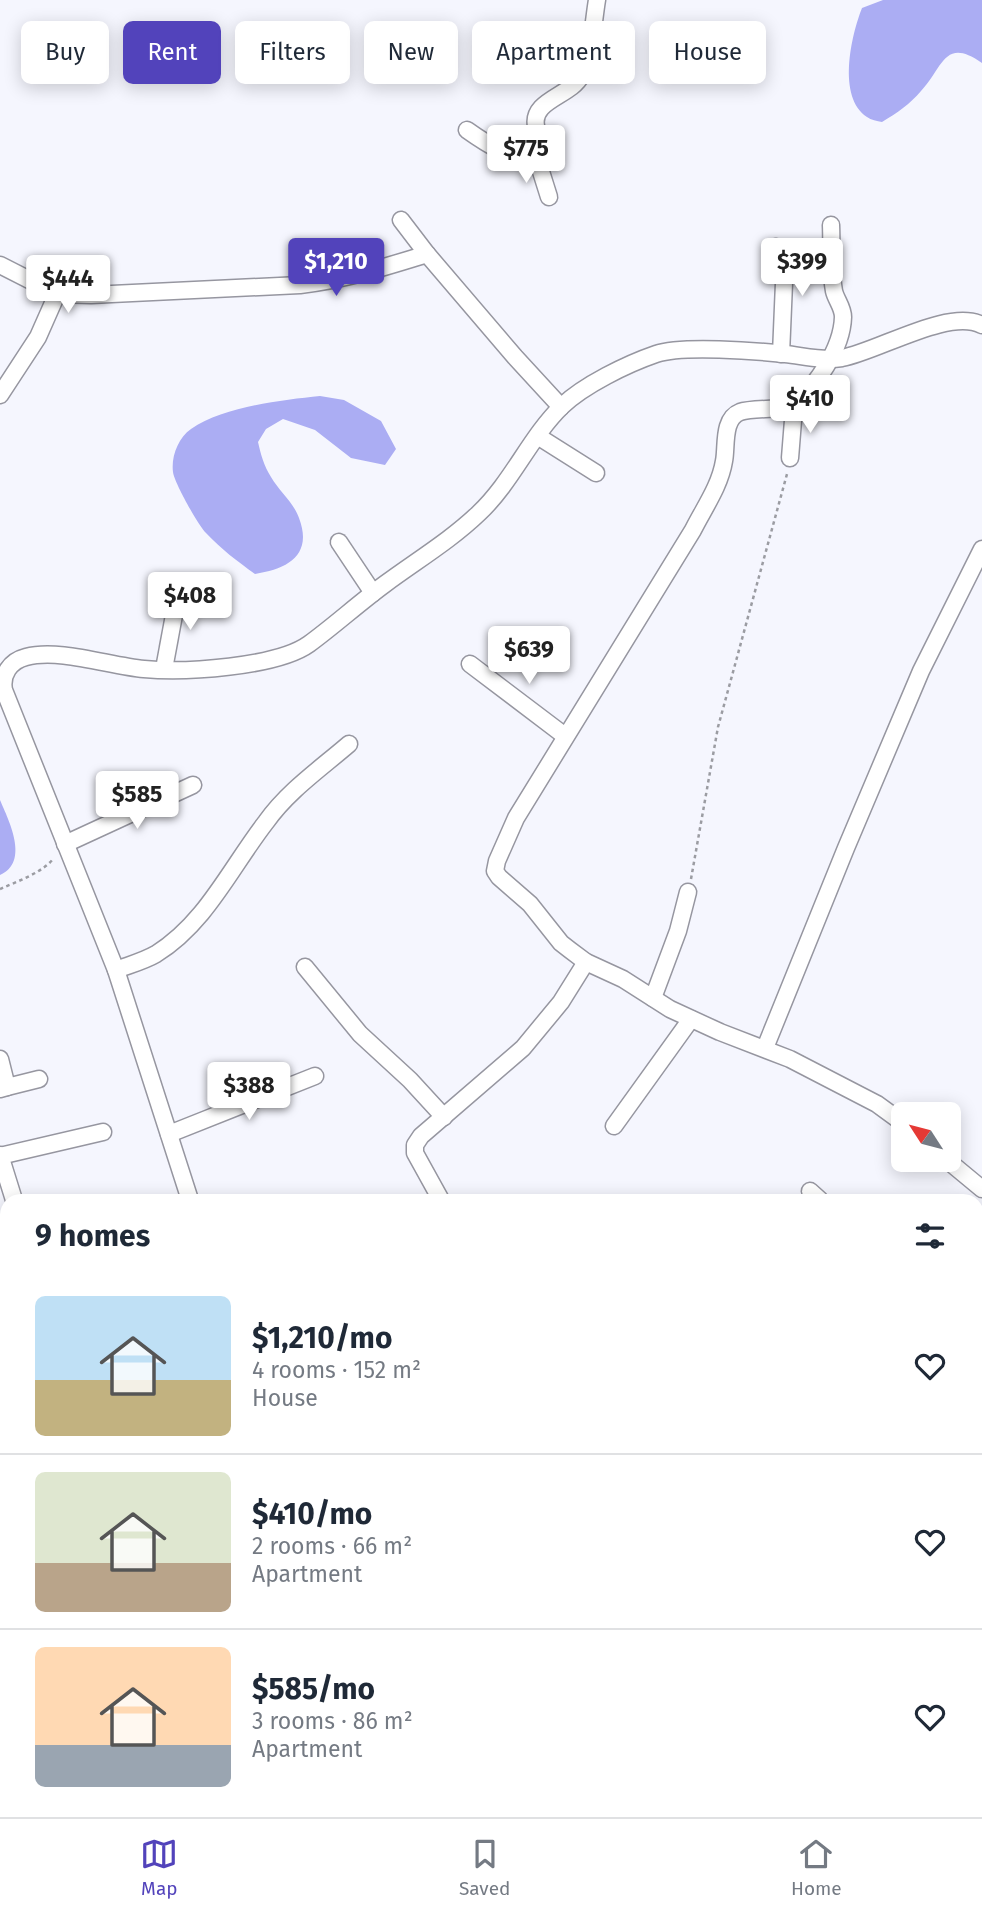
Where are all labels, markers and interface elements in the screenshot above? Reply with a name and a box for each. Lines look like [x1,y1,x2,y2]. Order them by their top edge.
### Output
chip: Buy [21,21,109,84]
chip: Rent [123,21,221,84]
chip: Filters [235,21,350,84]
chip: New [364,21,458,84]
chip: Apartment [472,21,635,84]
chip: House [649,21,766,84]
pin: $775 [485,125,567,185]
text: $775 [503,134,549,162]
pin: $1,210 [279,238,393,298]
pin: $399 [761,238,843,298]
text: $1,210 [304,247,368,275]
text: $399 [777,247,827,275]
pin: $444 [27,256,109,315]
text: $444 [42,264,94,292]
pin: $410 [769,376,851,435]
text: $410 [786,384,834,412]
pin: $408 [149,572,231,632]
text: $408 [164,581,216,609]
pin: $639 [488,626,570,686]
text: $639 [504,635,554,663]
pin: $585 [96,772,178,831]
text: $585 [112,780,162,808]
pin: $388 [208,1062,290,1122]
text: $388 [223,1071,275,1099]
north arrow [891,1102,961,1172]
map controls [891,1102,961,1172]
icon: filters [911,1217,949,1255]
text: 9 homes [35,1218,150,1254]
text: $1,210/mo [252,1320,392,1356]
icon: home [91,1324,175,1408]
icon: heart [911,1347,949,1385]
text: 4 rooms · 152 m² [252,1356,421,1384]
text: House [252,1384,318,1412]
text: $410/mo [252,1496,372,1532]
icon: home [91,1500,175,1584]
icon: heart [911,1523,949,1561]
text: 2 rooms · 66 m² [252,1532,412,1560]
text: Apartment [252,1560,362,1588]
text: $585/mo [252,1671,375,1707]
icon: home [91,1675,175,1759]
icon: heart [911,1698,949,1736]
text: 3 rooms · 86 m² [252,1707,413,1735]
text: Apartment [252,1735,362,1763]
tab: Map [140,1835,178,1900]
tab: Saved [459,1835,510,1900]
tab: Home [791,1835,842,1900]

